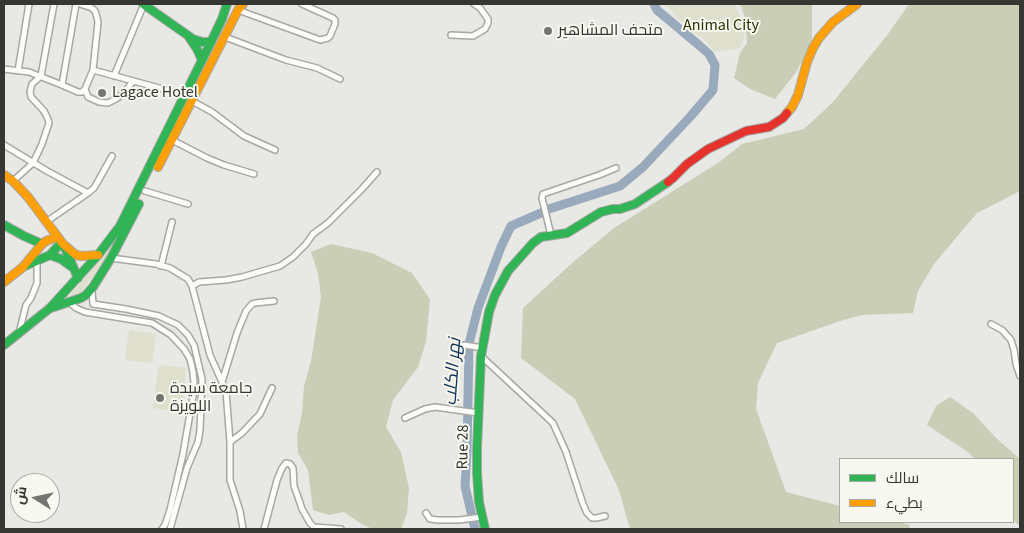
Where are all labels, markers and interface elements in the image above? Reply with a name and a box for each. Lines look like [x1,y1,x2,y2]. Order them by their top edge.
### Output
park label: Animal City [683,16,759,36]
place label: متحف المشاهير [558,21,663,41]
marker: متحف المشاهير [542,25,554,37]
place label: Lagace Hotel [112,83,198,103]
marker: Lagace Hotel [96,87,108,99]
water label: نهر الكلب [441,338,467,406]
place label: جامعة سيدة اللويزة [170,379,252,417]
marker: جامعة سيدة اللويزة [154,392,166,404]
street label: Rue 28 [454,424,474,470]
legend [839,458,1014,523]
text: سالك [886,468,919,489]
north arrow [10,473,60,523]
text: ش [10,485,33,506]
text: بطيء [886,493,923,514]

